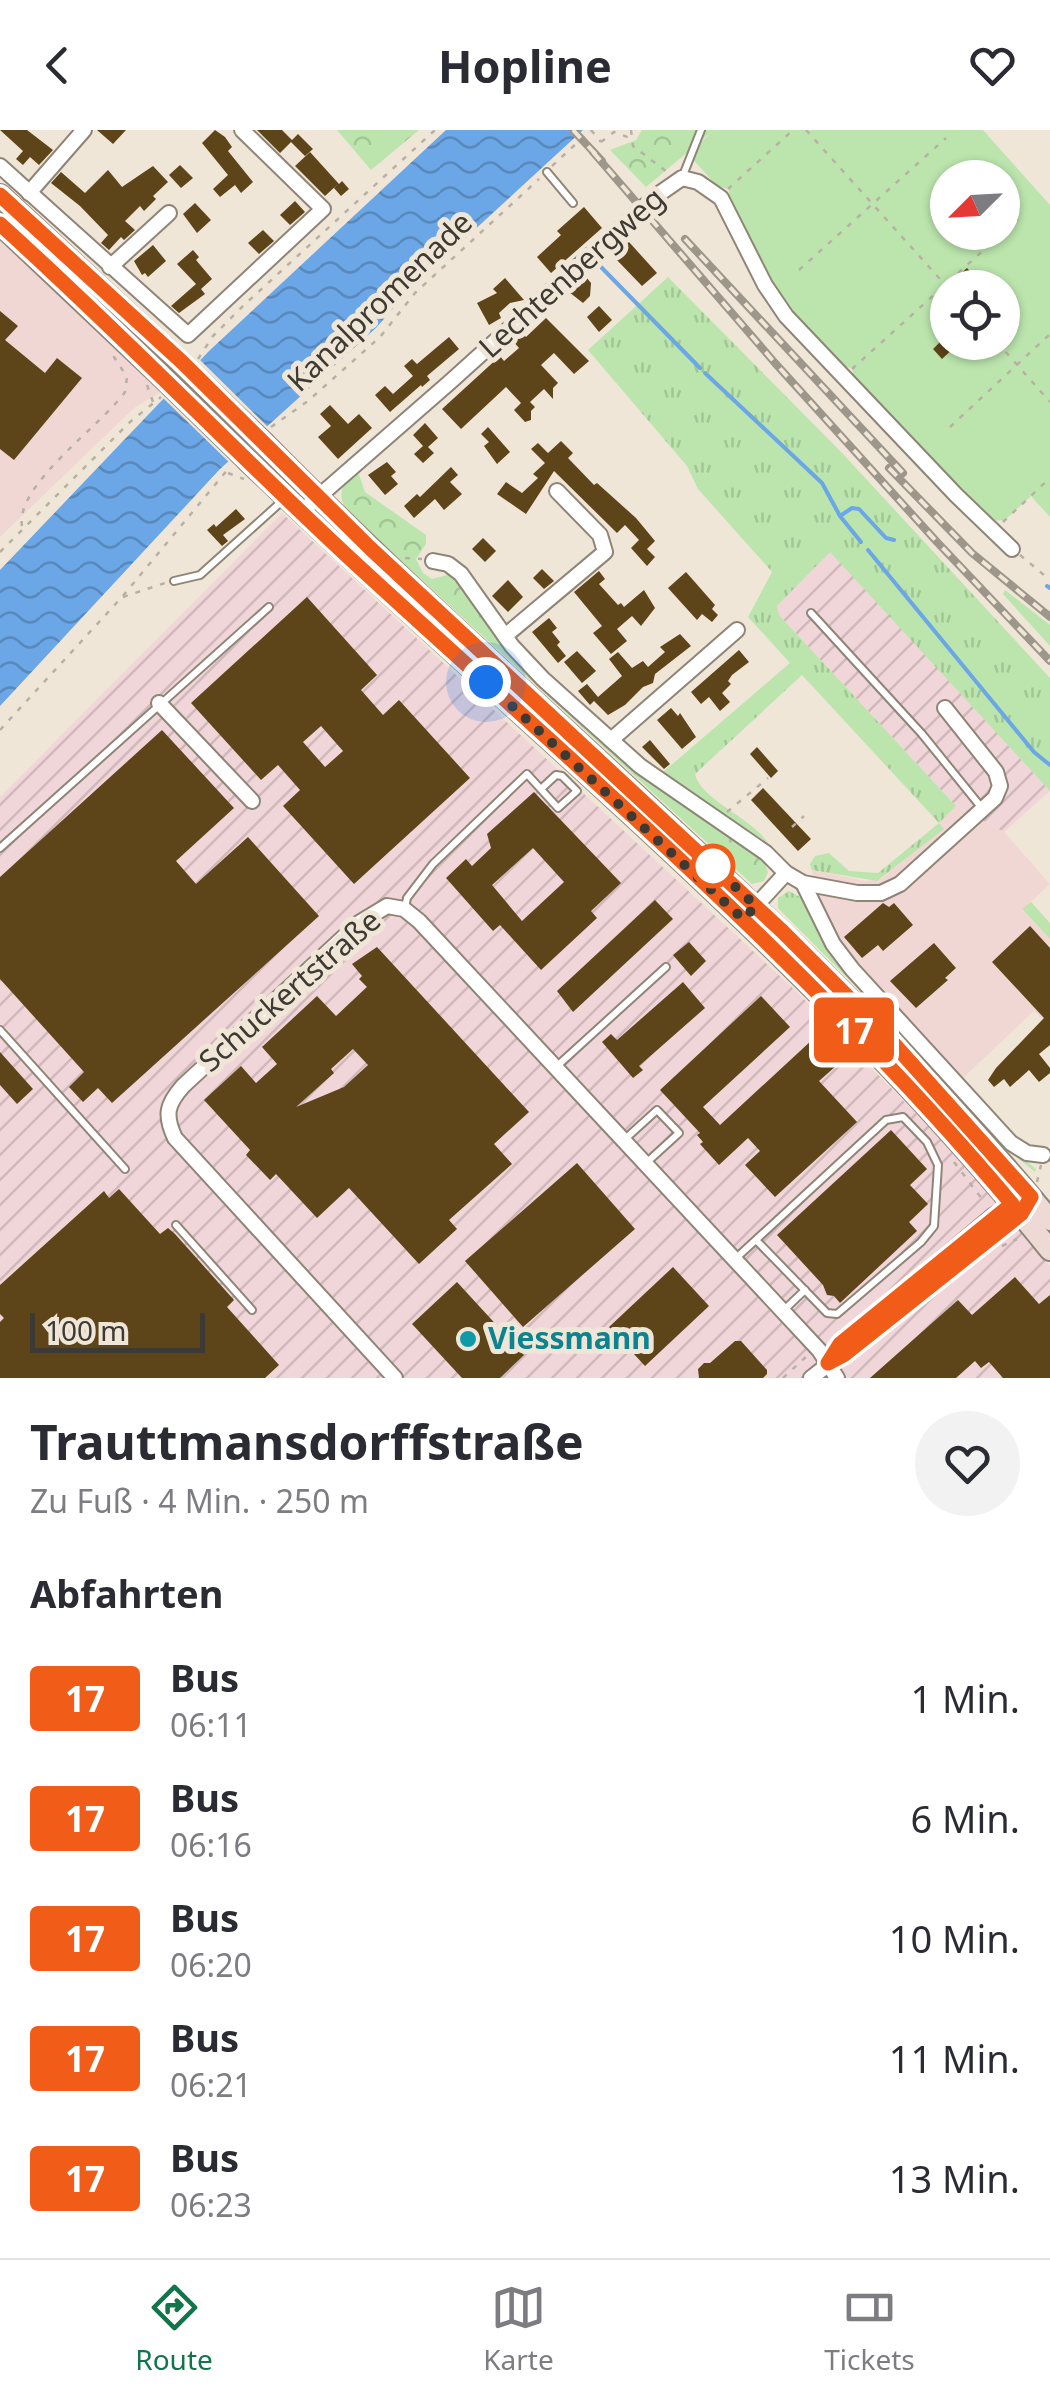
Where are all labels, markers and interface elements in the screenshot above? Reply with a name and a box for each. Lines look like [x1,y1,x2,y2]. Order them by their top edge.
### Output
text: Hopline [438,35,612,96]
icon: back [30,38,85,93]
icon: heart [965,38,1020,93]
north arrow [930,160,1020,250]
map controls [930,160,1020,360]
street label: Lechtenbergweg [469,177,673,366]
street label: Kanalpromenade [277,202,480,400]
button: locate [930,270,1020,360]
your location [461,657,511,707]
unlabelled marker [692,845,734,887]
street label: Schuckertstraße [189,900,389,1080]
line badge: 17 [809,998,899,1062]
text: 17 [834,1007,874,1054]
scale bar [30,1308,205,1352]
text: 100 m [45,1311,127,1349]
place label: Viessmann [488,1317,651,1358]
marker: Viessmann [457,1328,479,1350]
text: Trauttmansdorffstraße [30,1409,584,1474]
button: heart [915,1411,1020,1516]
text: Zu Fuß · 4 Min. · 250 m [30,1479,369,1522]
text: Abfahrten [30,1567,223,1619]
text: Bus [170,1651,239,1703]
text: 1 Min. [910,1672,1020,1724]
text: 17 [65,1675,105,1722]
text: 06:11 [170,1703,252,1746]
text: Bus [170,1771,239,1823]
text: 6 Min. [910,1792,1020,1844]
text: 17 [65,1795,105,1842]
text: 06:16 [170,1823,252,1866]
text: Bus [170,1891,239,1943]
text: 10 Min. [889,1912,1020,1964]
text: 17 [65,1915,105,1962]
text: 06:20 [170,1943,252,1986]
text: Bus [170,2011,239,2063]
text: 11 Min. [889,2032,1020,2084]
text: 17 [65,2035,105,2082]
text: 06:21 [170,2063,252,2106]
text: Bus [170,2131,239,2183]
text: 13 Min. [889,2152,1020,2204]
text: 17 [65,2155,105,2202]
text: 06:23 [170,2183,252,2226]
tab: Route [135,2280,213,2378]
tab: Karte [483,2280,554,2378]
tab: Tickets [824,2280,915,2378]

